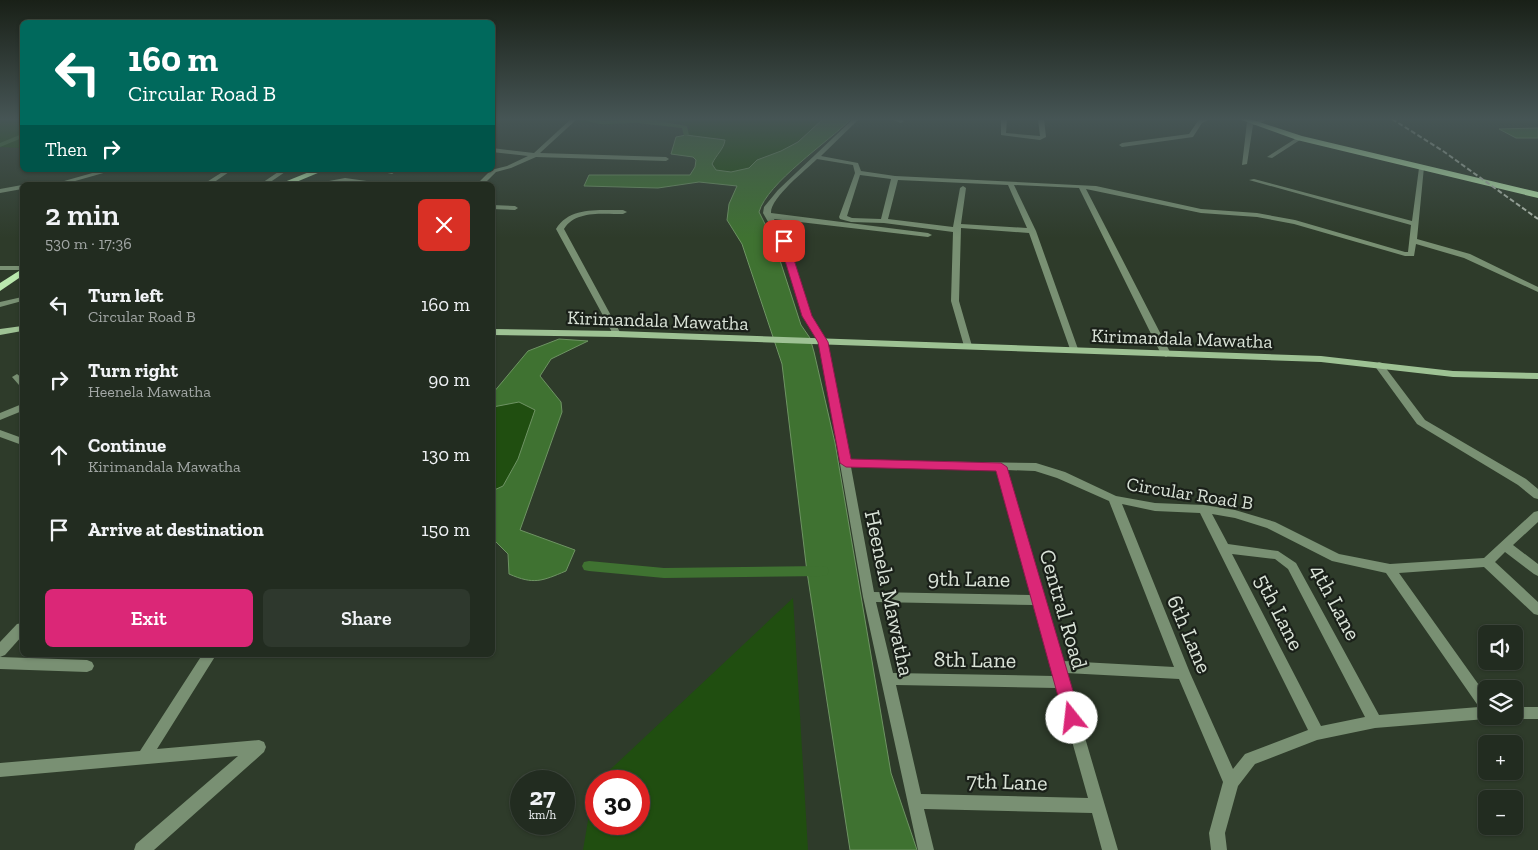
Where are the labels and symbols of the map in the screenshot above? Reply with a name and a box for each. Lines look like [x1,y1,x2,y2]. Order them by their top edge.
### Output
pin [763,220,805,262]
street label: Kirimandala Mawatha [567,306,749,335]
street label: Kirimandala Mawatha [1091,324,1273,353]
street label: Circular Road B [1125,472,1255,515]
street label: Heenela Mawatha [859,508,920,679]
street label: Central Road [1034,546,1093,672]
street label: 4th Lane [1304,559,1367,645]
street label: 9th Lane [928,564,1010,593]
street label: 5th Lane [1249,570,1310,655]
street label: 6th Lane [1161,591,1218,677]
street label: 8th Lane [933,645,1017,674]
position arrow [1045,691,1097,743]
street label: 7th Lane [966,767,1048,796]
speed limit sign: 30 [585,770,650,835]

